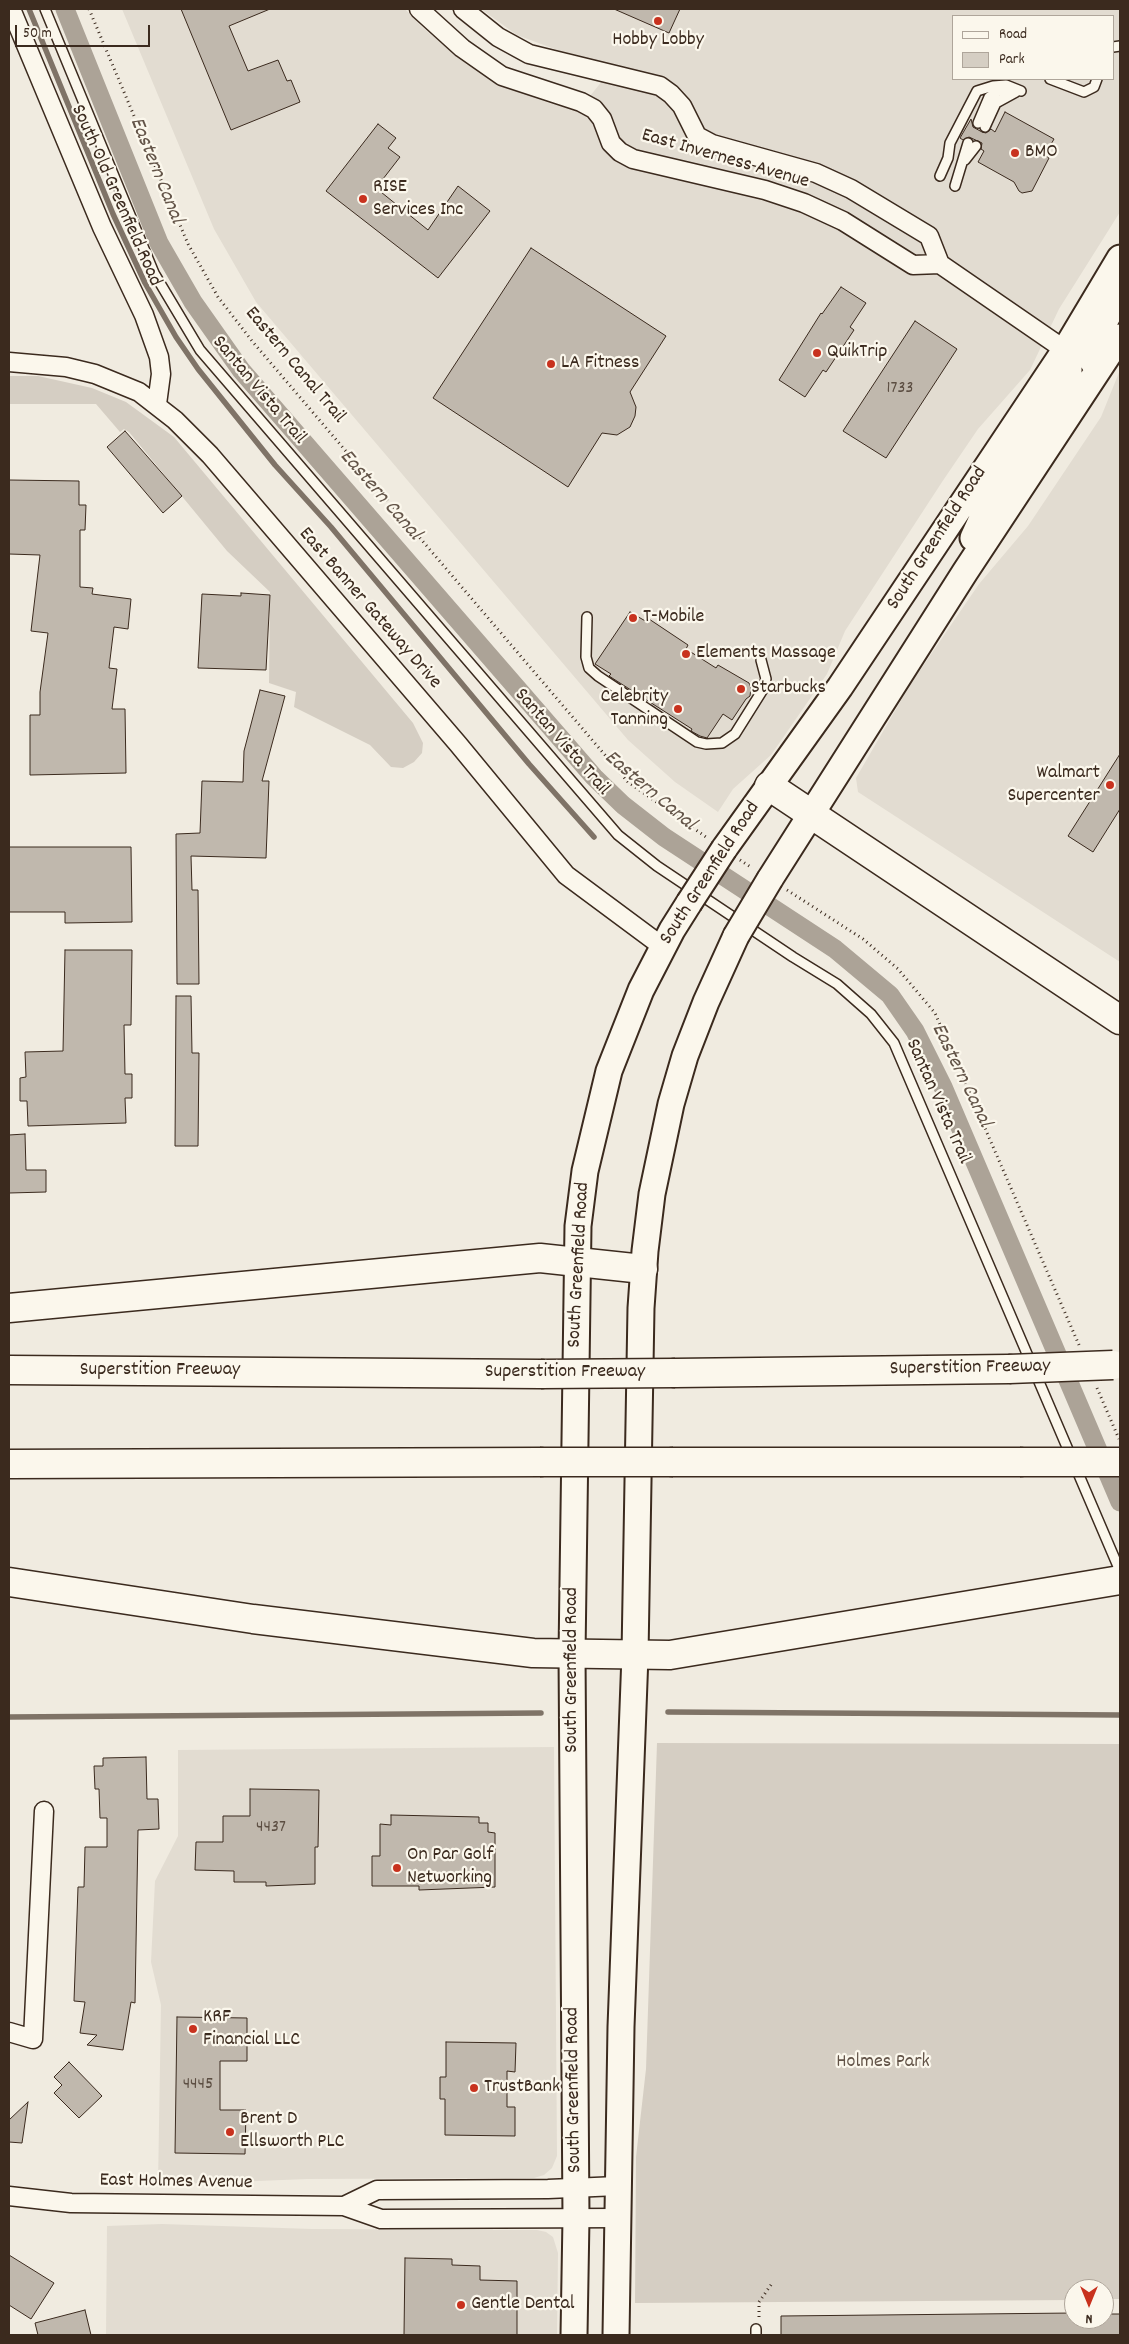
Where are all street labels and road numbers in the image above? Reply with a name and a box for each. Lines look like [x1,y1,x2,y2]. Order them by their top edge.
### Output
street label: South Old Greenfield Road [64,102,166,290]
street label: East Inverness Avenue [639,125,811,195]
street label: Eastern Canal Trail [238,303,350,429]
street label: Santan Vista Trail [206,332,310,450]
street label: South Greenfield Road [883,463,993,615]
street label: East Banner Gateway Drive [292,523,446,695]
street label: Santan Vista Trail [508,684,614,802]
street label: South Greenfield Road [656,798,766,950]
street label: Santan Vista Trail [899,1036,975,1168]
street label: South Greenfield Road [564,1181,596,1349]
street label: Superstition Freeway [890,1356,1050,1382]
street label: Superstition Freeway [80,1359,240,1383]
street label: Superstition Freeway [485,1361,645,1385]
street label: South Greenfield Road [561,1587,585,1753]
street label: South Greenfield Road [562,2007,588,2173]
street label: East Holmes Avenue [99,2170,253,2196]

